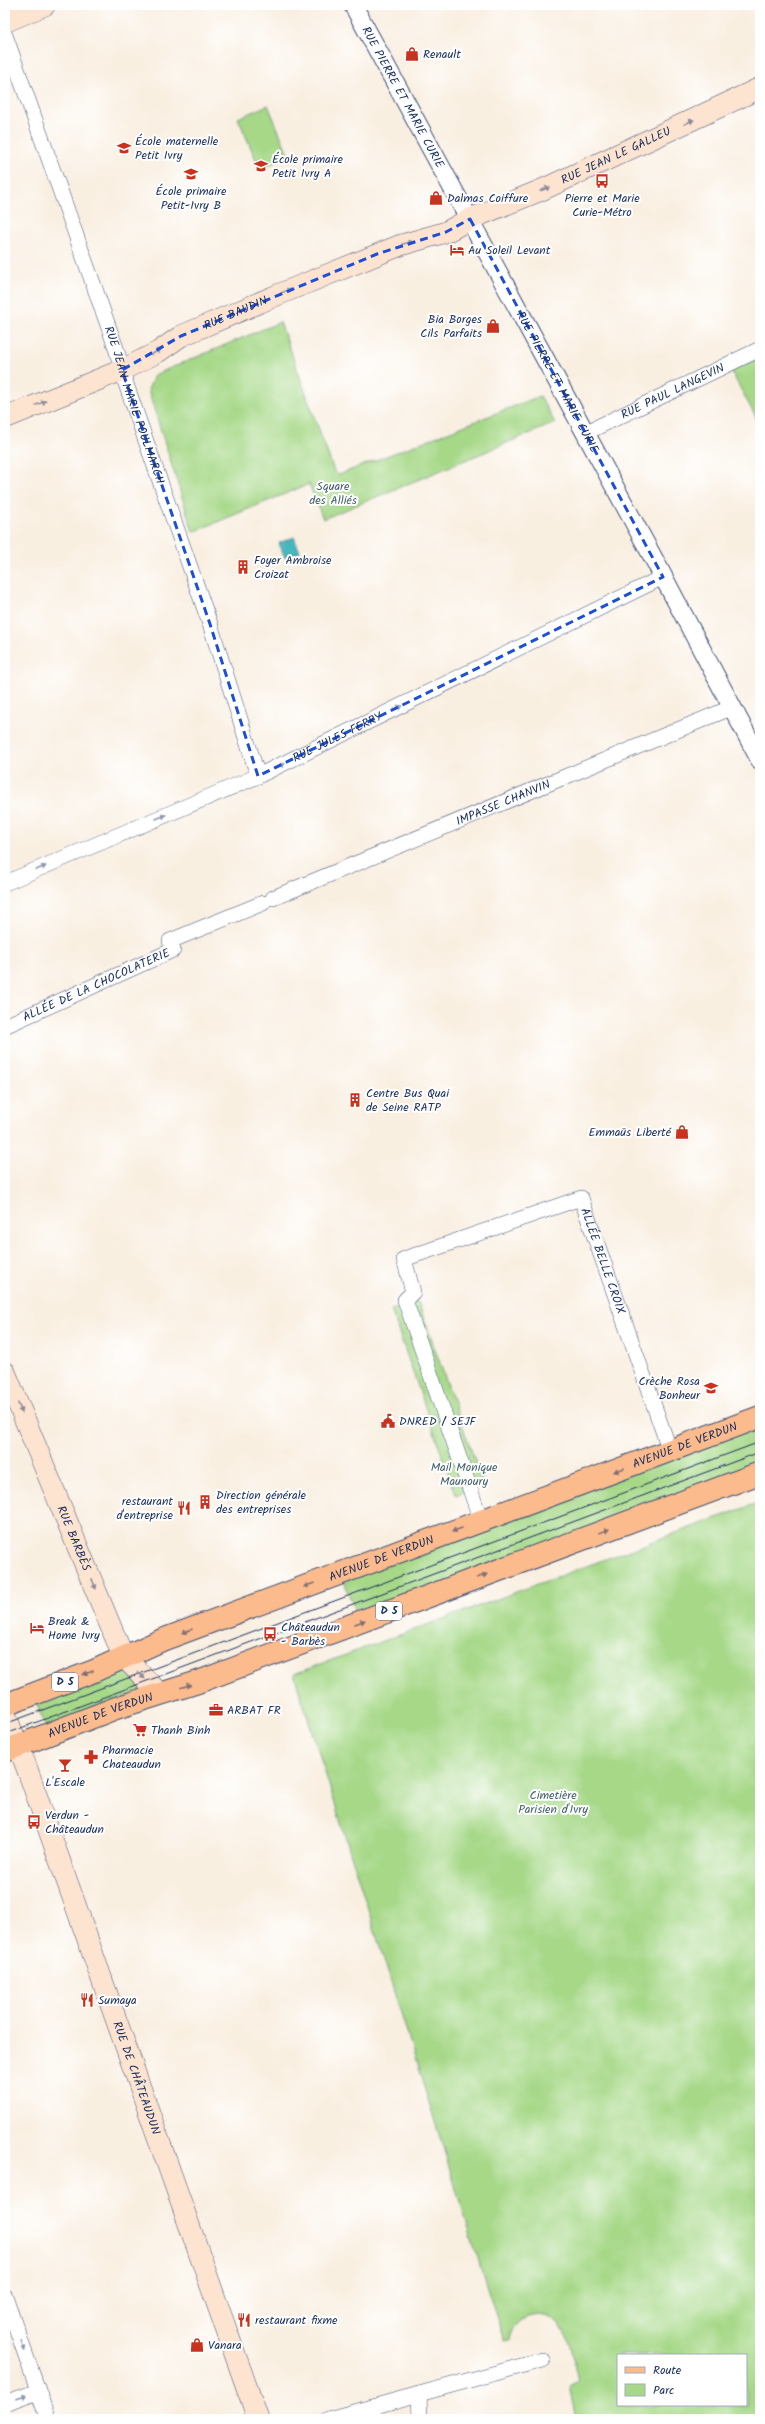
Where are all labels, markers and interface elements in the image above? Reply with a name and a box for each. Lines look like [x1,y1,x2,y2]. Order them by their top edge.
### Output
street label: RUE PIERRE ET MARIE CURIE [357,23,450,173]
place label: Renault [423,45,461,64]
shop icon: Renault [404,46,420,62]
one-way arrow [683,119,694,125]
street label: RUE JEAN LE GALLEU [558,122,674,189]
place label: École maternelle Petit Ivry [135,132,219,165]
school or university icon: École maternelle Petit Ivry [116,140,132,156]
place label: École primaire Petit Ivry A [272,150,344,183]
school or university icon: École primaire Petit Ivry A [253,158,269,174]
school or university icon: École primaire Petit-Ivry B [183,166,199,182]
bus stop icon: Pierre et Marie Curie-Métro [594,173,610,189]
place label: École primaire Petit-Ivry B [156,182,227,215]
one-way arrow [540,185,552,191]
place label: Dalmas Coiffure [447,189,529,208]
place label: Pierre et Marie Curie-Métro [564,189,640,222]
shop icon: Dalmas Coiffure [428,190,444,206]
one-way arrow [401,240,413,246]
place label: Au Soleil Levant [468,241,551,260]
hotel icon: Au Soleil Levant [449,242,465,258]
one-way arrow [281,288,292,294]
street label: RUE BAUDIN [201,291,270,335]
street label: RUE PIERRE ET MARIE CURIE [511,308,604,457]
place label: Bia Borges Cils Parfaits [420,310,482,343]
shop icon: Bia Borges Cils Parfaits [485,318,501,334]
street label: RUE JEAN-MARIE POULMARCH [99,323,170,487]
one-way arrow [150,349,162,355]
street label: RUE PAUL LANGEVIN [617,358,728,424]
one-way arrow [36,400,48,406]
park label: Square des Alliés [309,477,357,510]
place label: Foyer Ambroise Croizat [254,551,332,584]
building icon: Foyer Ambroise Croizat [235,559,251,575]
one-way arrow [391,705,402,711]
street label: RUE JULES FERRY [289,706,386,767]
one-way arrow [274,762,286,769]
street label: IMPASSE CHANVIN [453,774,553,831]
one-way arrow [155,814,166,820]
one-way arrow [35,864,47,870]
street label: ALLÉE DE LA CHOCOLATERIE [19,943,174,1026]
place label: Centre Bus Quai de Seine RATP [366,1084,450,1117]
building icon: Centre Bus Quai de Seine RATP [347,1092,363,1108]
place label: Emmaüs Liberté [589,1123,672,1142]
shop icon: Emmaüs Liberté [674,1124,690,1140]
street label: ALLÉE BELLE CROIX [576,1205,631,1317]
place label: Crèche Rosa Bonheur [638,1372,701,1405]
school or university icon: Crèche Rosa Bonheur [703,1380,719,1396]
one-way arrow [17,1402,23,1414]
place label: DNRED / SEJF [399,1412,478,1431]
public building icon: DNRED / SEJF [380,1413,396,1429]
street label: AVENUE DE VERDUN [630,1417,740,1473]
park label: Mail Monique Maunoury [431,1458,498,1491]
one-way arrow [612,1468,624,1474]
place label: Direction générale des entreprises [216,1486,307,1519]
place label: restaurant d'entreprise [116,1492,174,1525]
building icon: Direction générale des entreprises [197,1494,213,1510]
restaurant icon: restaurant d'entreprise [176,1500,192,1516]
street label: RUE BARBÈS [52,1503,96,1574]
one-way arrow [451,1527,463,1533]
one-way arrow [598,1527,610,1533]
street label: AVENUE DE VERDUN [326,1530,437,1587]
one-way arrow [476,1573,488,1579]
one-way arrow [91,1579,97,1591]
one-way arrow [303,1583,315,1589]
road number: D 5 [376,1602,402,1620]
place label: Break & Home Ivry [48,1612,100,1645]
place label: Châteaudun - Barbès [281,1618,340,1651]
one-way arrow [355,1618,367,1624]
hotel icon: Break & Home Ivry [29,1620,45,1636]
bus stop icon: Châteaudun - Barbès [262,1626,278,1642]
one-way arrow [181,1628,193,1634]
one-way arrow [82,1670,94,1676]
one-way arrow [136,1670,146,1679]
road number: D 5 [52,1673,78,1691]
one-way arrow [180,1683,192,1689]
street label: AVENUE DE VERDUN [45,1687,156,1743]
place label: ARBAT FR [227,1701,281,1720]
office icon: ARBAT FR [208,1702,224,1718]
place label: Thanh Binh [151,1721,210,1740]
supermarket icon: Thanh Binh [132,1722,148,1738]
place label: Pharmacie Chateaudun [102,1741,161,1774]
pharmacy icon: Pharmacie Chateaudun [83,1749,99,1765]
bar icon: L'Escale [57,1757,73,1773]
place label: L'Escale [45,1773,85,1792]
park label: Cimetière Parisien d'Ivry [518,1786,588,1819]
place label: Verdun - Châteaudun [45,1806,104,1839]
bus stop icon: Verdun - Châteaudun [26,1814,42,1830]
place label: Sumaya [98,1991,137,2010]
restaurant icon: Sumaya [79,1992,95,2008]
street label: RUE DE CHÂTEAUDUN [108,2018,166,2137]
place label: restaurant fixme [255,2311,338,2330]
restaurant icon: restaurant fixme [236,2312,252,2328]
place label: Vanara [208,2336,242,2355]
shop icon: Vanara [189,2337,205,2353]
one-way arrow [20,2340,26,2352]
legend [617,2354,747,2406]
text: Route [653,2361,682,2380]
text: Parc [653,2381,674,2400]
one-way arrow [16,2394,28,2400]

